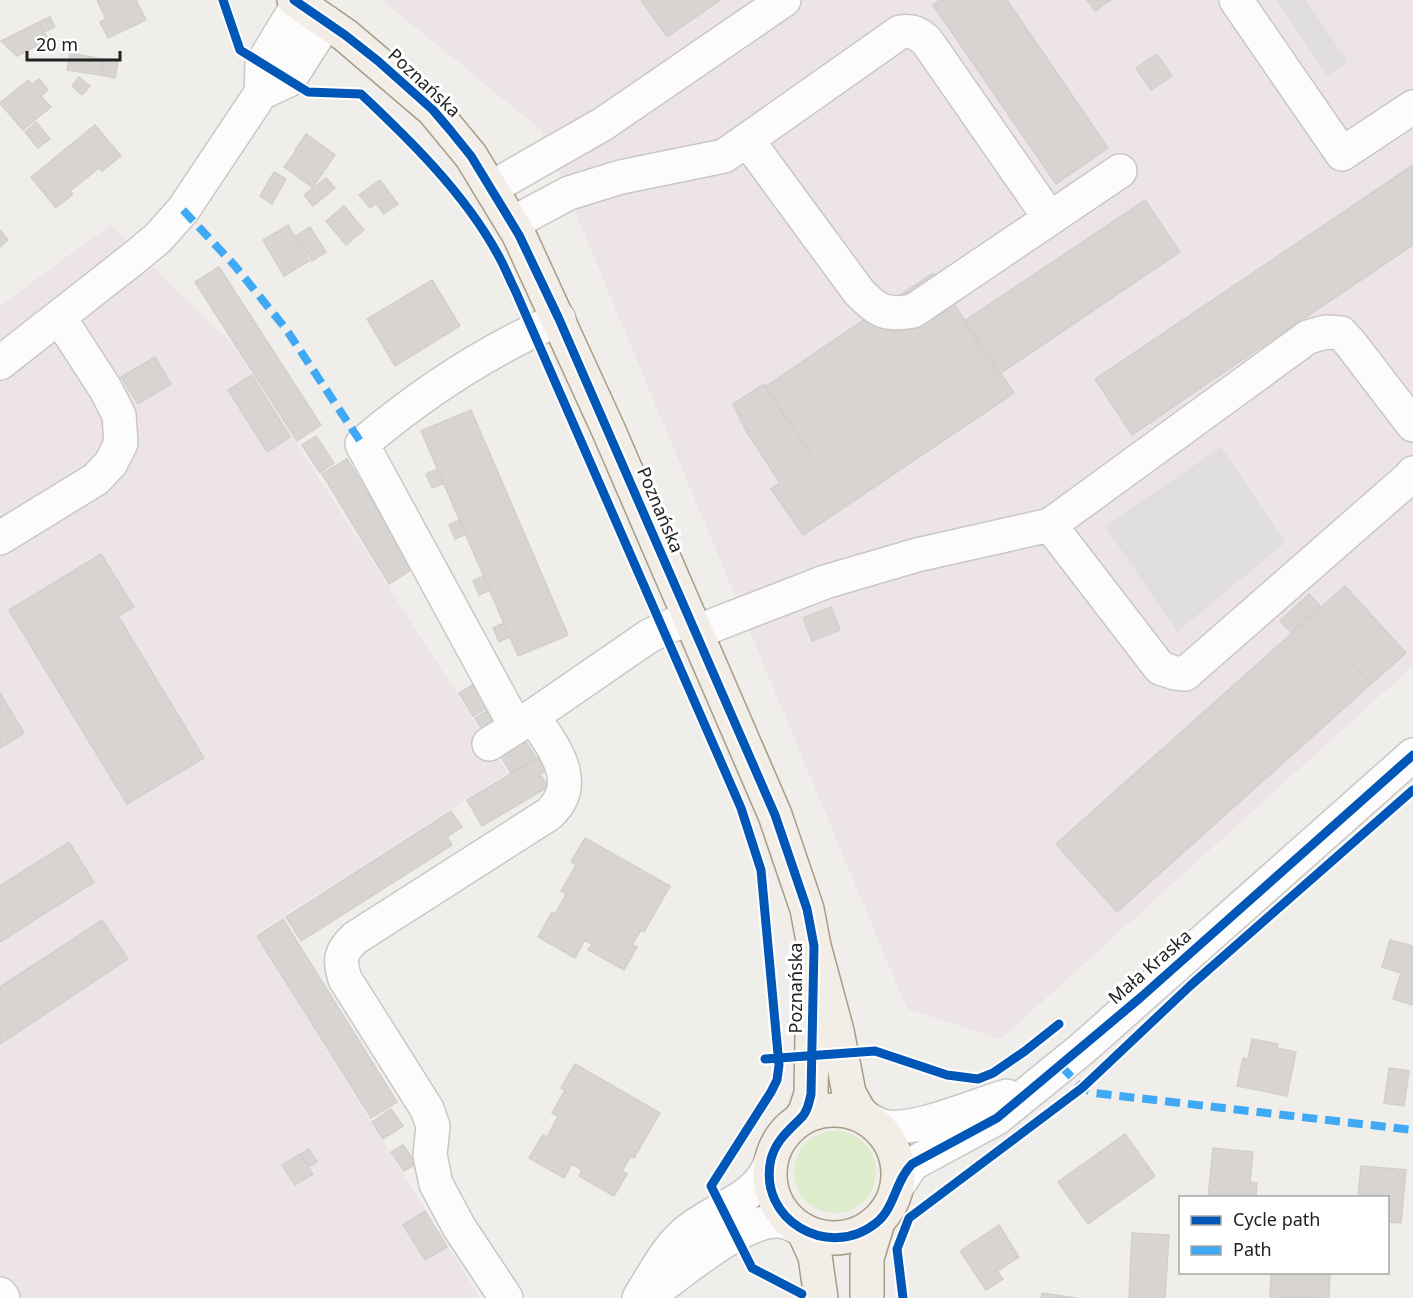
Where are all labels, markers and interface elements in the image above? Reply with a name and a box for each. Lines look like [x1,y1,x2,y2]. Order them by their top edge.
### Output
scale bar [27,24,120,62]
text: 20 m [36,32,78,56]
street label: Poznańska [383,43,466,122]
street label: Poznańska [632,463,690,556]
street label: Mała Kraska [1103,924,1196,1009]
street label: Poznańska [783,943,807,1033]
legend [1179,1196,1389,1274]
text: Cycle path [1233,1207,1320,1231]
text: Path [1233,1237,1272,1261]

